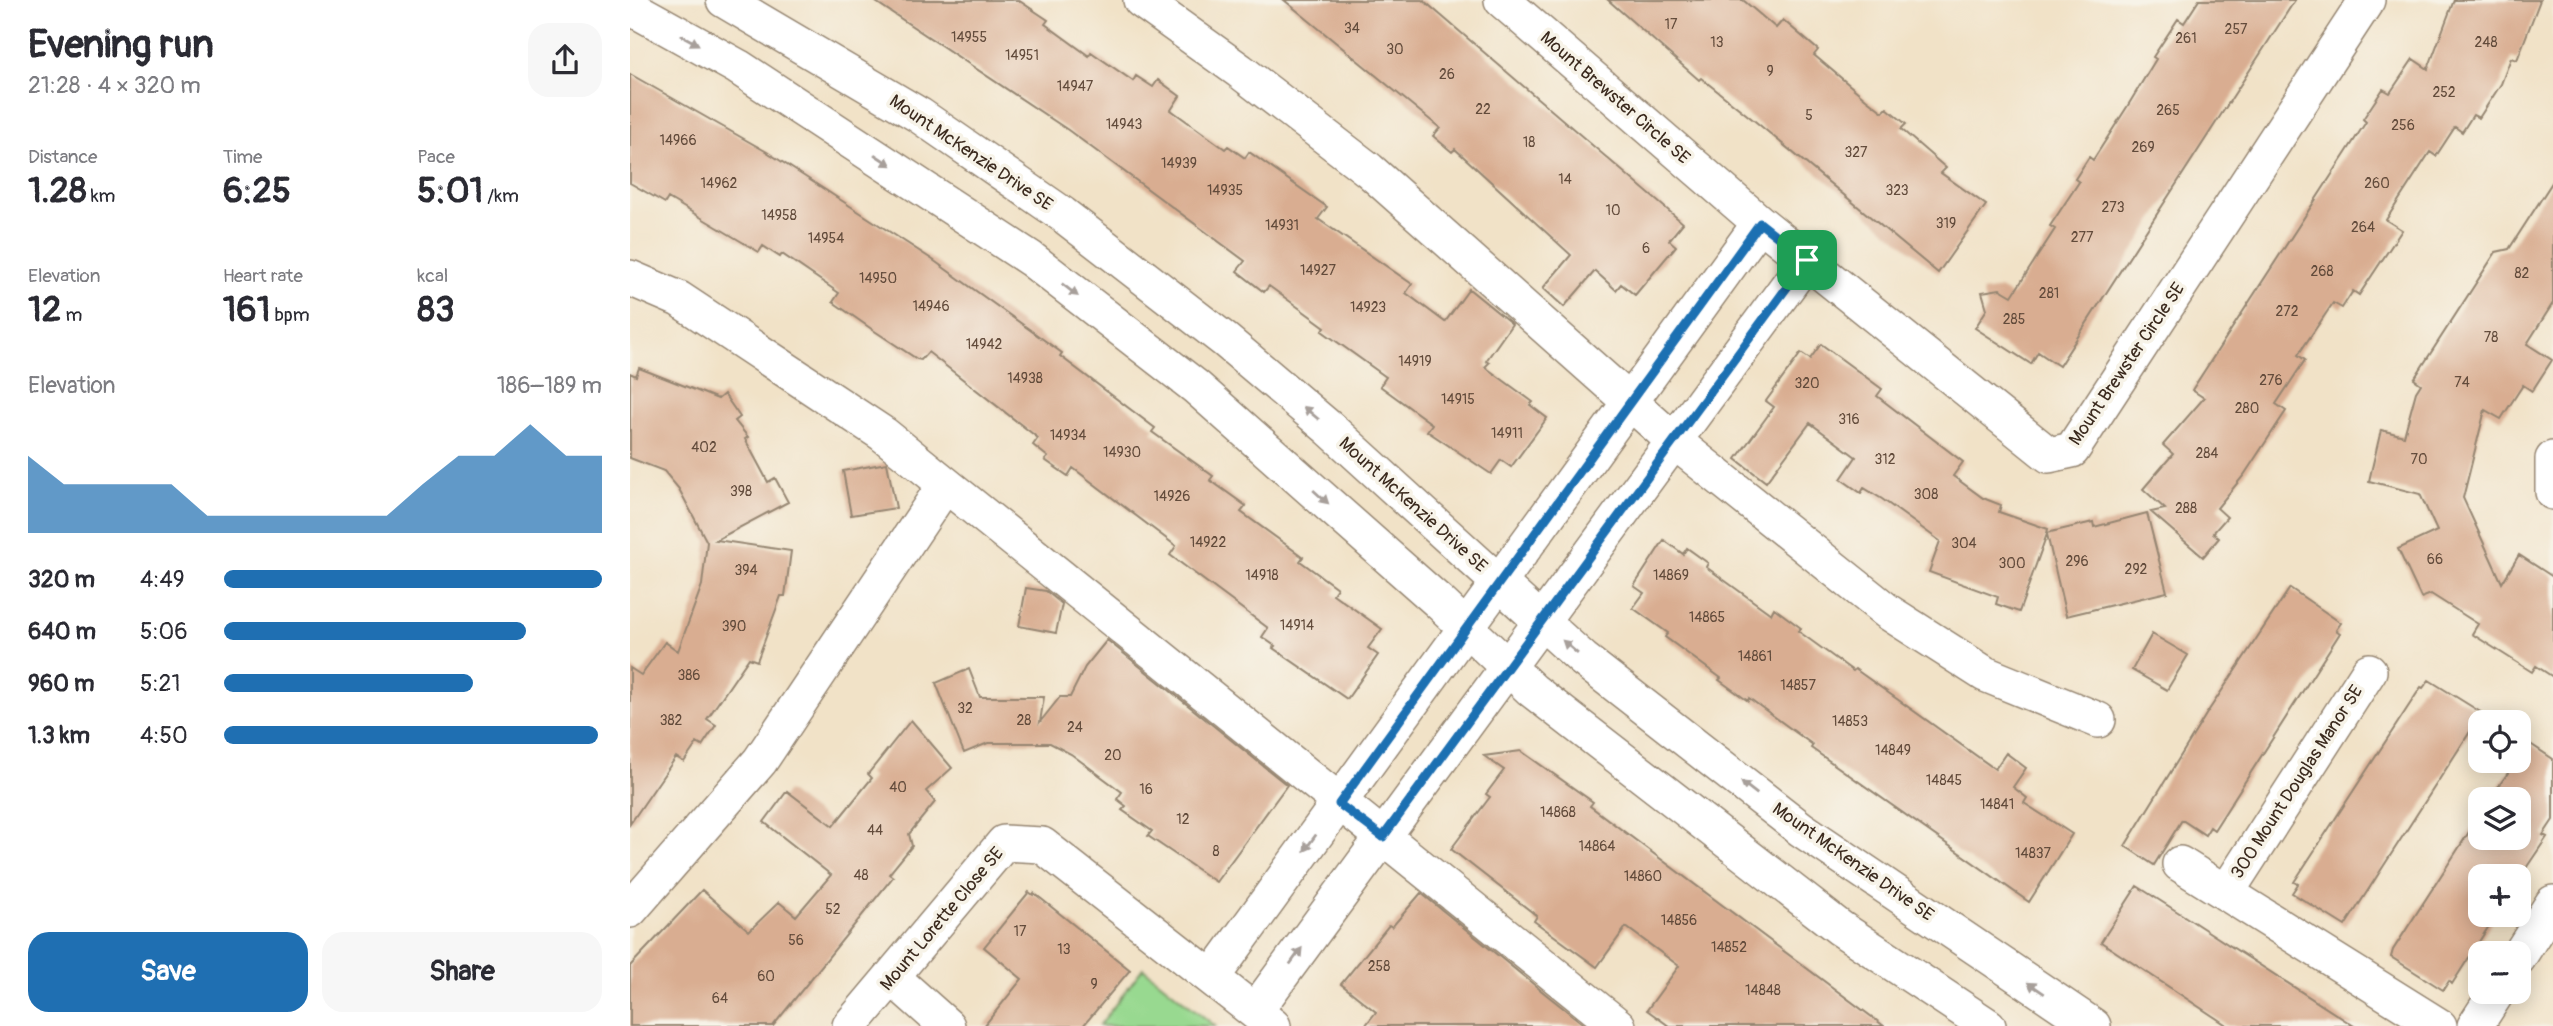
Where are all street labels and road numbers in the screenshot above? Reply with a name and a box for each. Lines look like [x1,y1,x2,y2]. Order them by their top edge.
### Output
street label: Mount Brewster Circle SE [1535,27,1695,169]
street label: Mount McKenzie Drive SE [885,90,1057,216]
street label: Mount Brewster Circle SE [2064,278,2190,450]
street label: Mount McKenzie Drive SE [1334,432,1492,578]
street label: 300 Mount Douglas Manor SE [2226,681,2368,883]
street label: Mount McKenzie Drive SE [1768,797,1938,927]
street label: Mount Lorette Close SE [875,842,1009,996]

